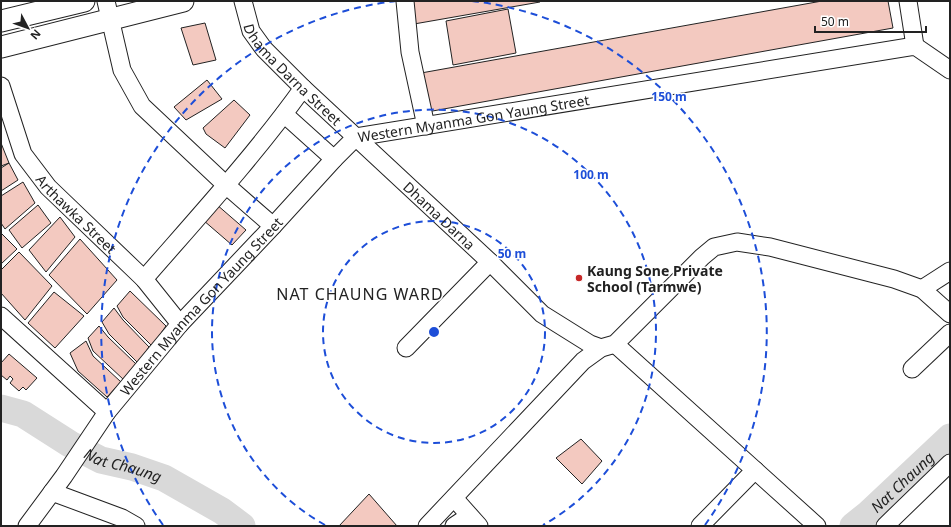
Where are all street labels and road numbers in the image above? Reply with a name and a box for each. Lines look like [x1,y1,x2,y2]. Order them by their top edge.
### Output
street label: Dhama Darna Street [240,21,346,129]
street label: Western Myanma Gon Yaung Street [356,90,591,146]
street label: Arthawka Street [32,170,121,257]
street label: Dhama Darna [400,177,480,253]
street label: Western Myanma Gon Yaung Street [115,213,286,399]

